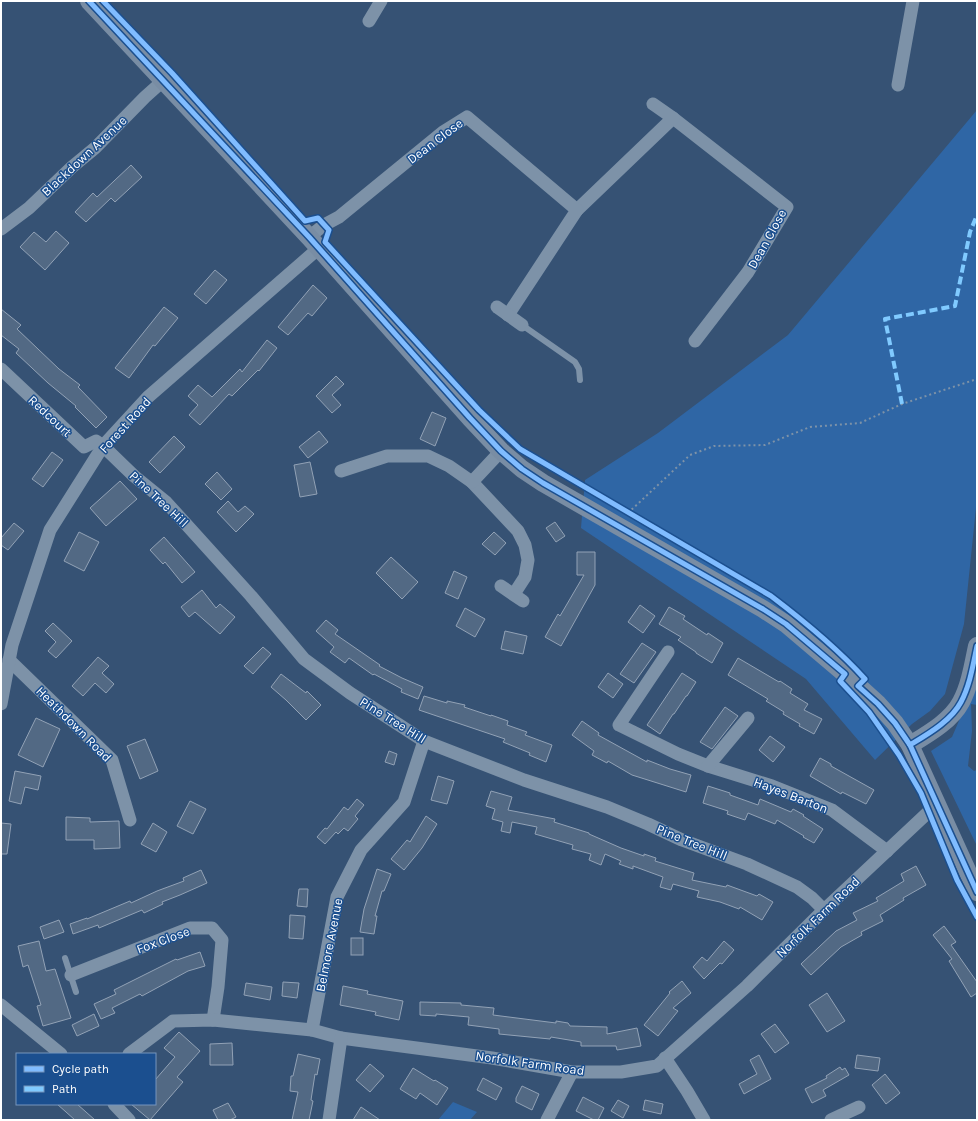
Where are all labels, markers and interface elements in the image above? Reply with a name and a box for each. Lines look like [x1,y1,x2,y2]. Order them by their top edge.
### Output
street label: Blackdown Avenue [38,112,130,199]
street label: Dean Close [404,115,466,167]
street label: Dean Close [745,206,790,271]
street label: Redcourt [25,392,75,440]
street label: Forest Road [96,394,154,456]
street label: Pine Tree Hill [126,468,192,530]
street label: Heathdown Road [33,683,115,765]
street label: Pine Tree Hill [357,694,429,746]
street label: Hayes Barton [752,774,830,816]
street label: Pine Tree Hill [654,821,730,863]
street label: Norfolk Farm Road [773,873,863,961]
street label: Belmore Avenue [313,897,345,993]
street label: Fox Close [134,923,192,957]
street label: Norfolk Farm Road [475,1048,585,1078]
legend [16,1053,156,1105]
text: Cycle path [52,1062,109,1076]
text: Path [52,1082,77,1096]

